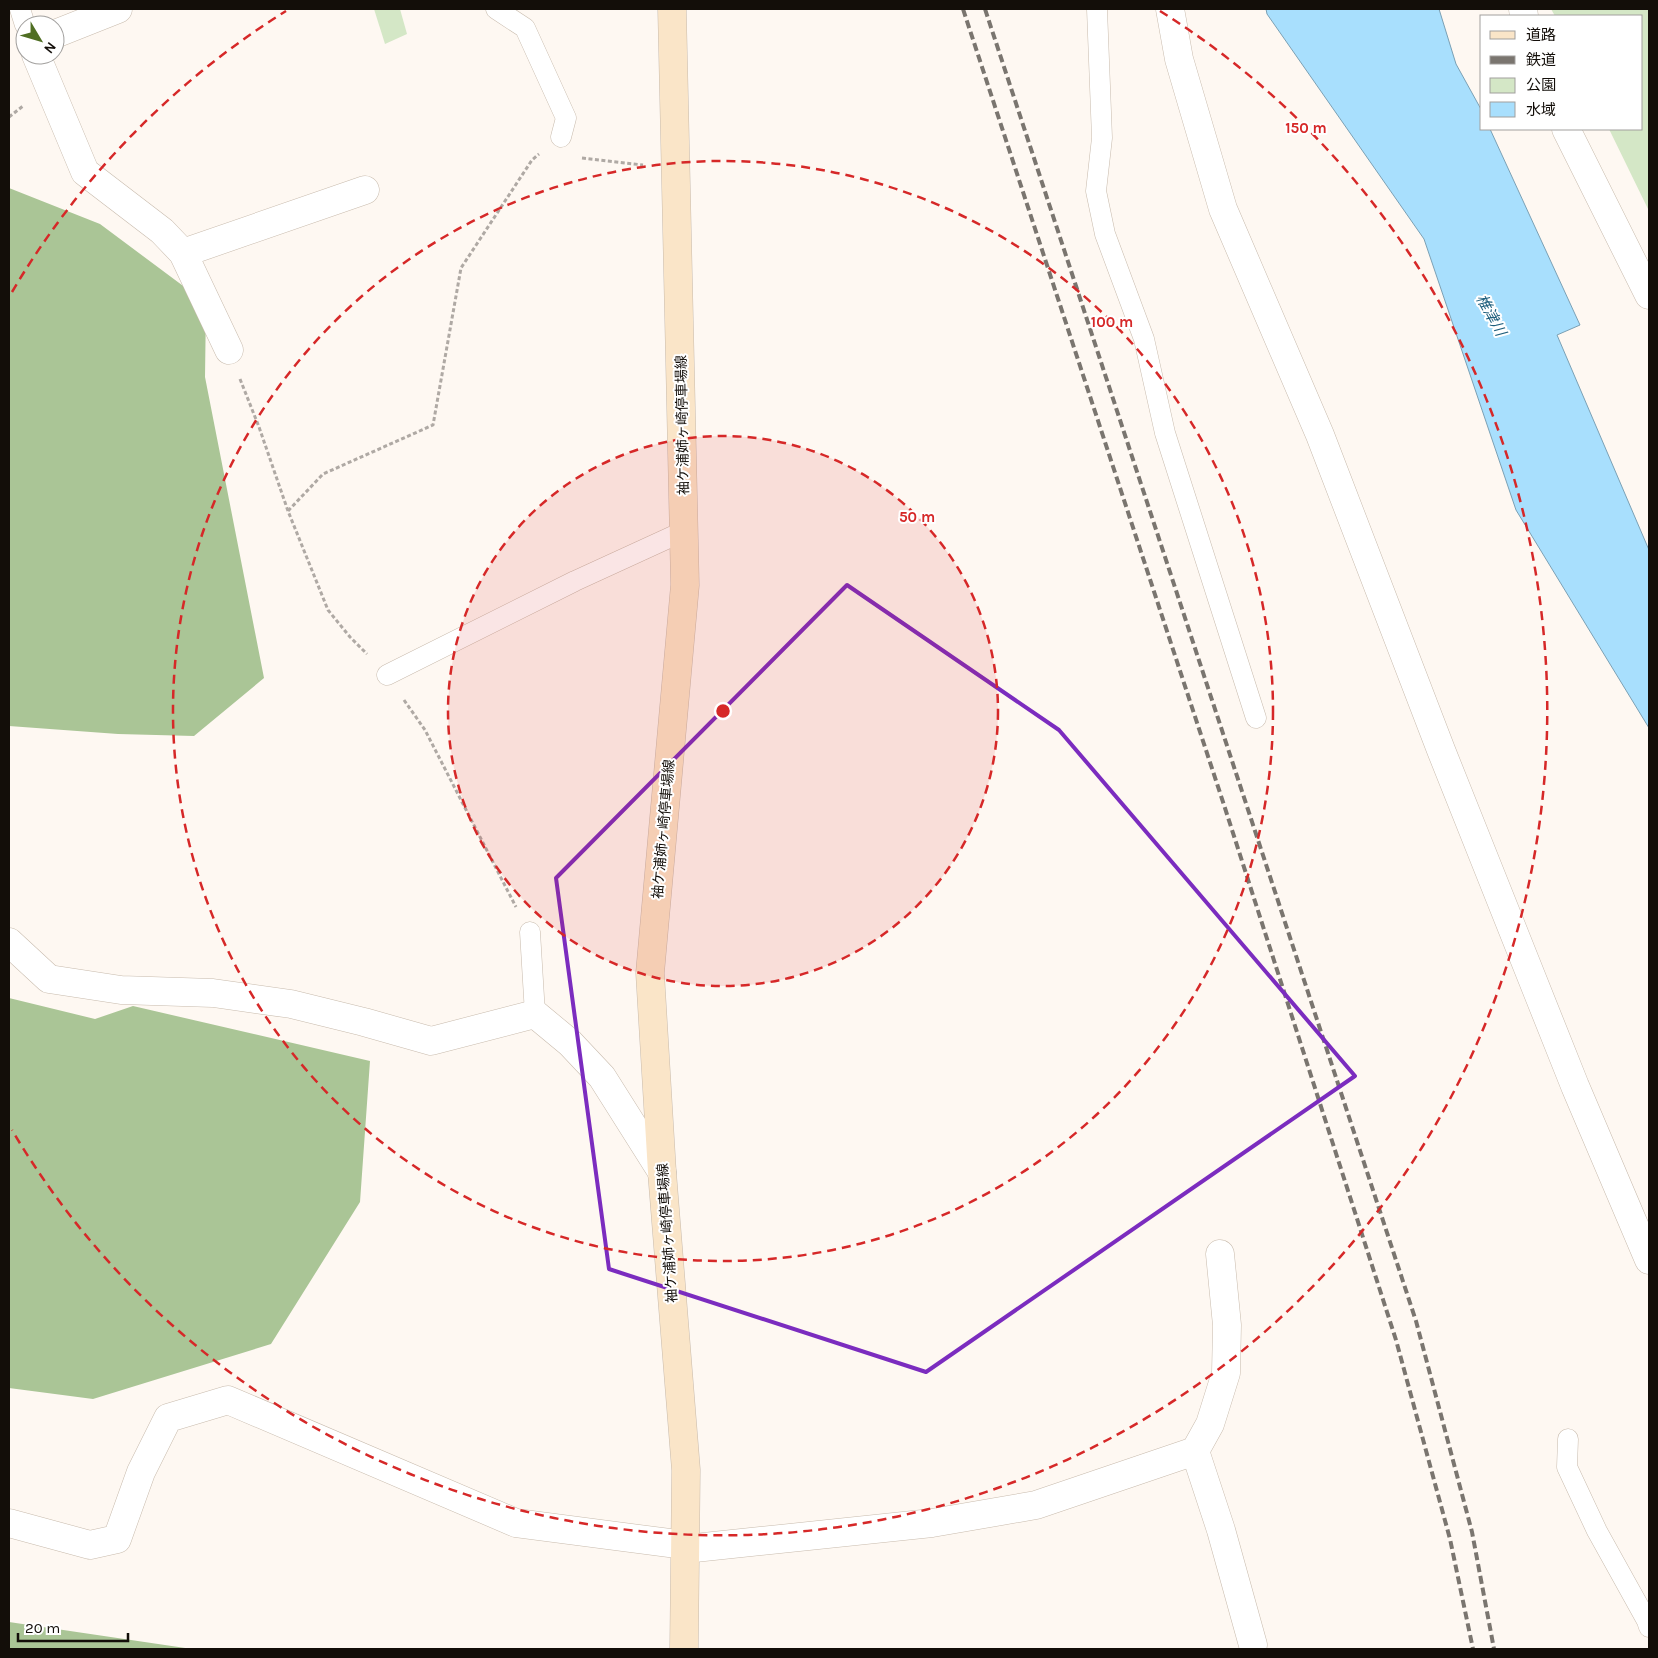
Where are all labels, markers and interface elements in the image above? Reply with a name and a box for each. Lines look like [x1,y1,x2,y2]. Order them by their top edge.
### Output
north arrow [15,15,65,65]
legend [1480,15,1643,130]
text: 道路 [1526,26,1556,44]
text: N [40,39,60,57]
text: 鉄道 [1526,51,1556,69]
text: 公園 [1526,76,1556,94]
text: 水域 [1526,101,1556,119]
text: 150 m [1285,119,1327,137]
water label: 椎津川 [1472,291,1511,341]
text: 100 m [1091,313,1133,331]
street label: 袖ケ浦姉ヶ崎停車場線 [673,355,692,495]
text: 50 m [899,508,935,526]
centre of rings [714,702,732,720]
street label: 袖ケ浦姉ヶ崎停車場線 [649,759,678,900]
street label: 袖ケ浦姉ヶ崎停車場線 [654,1163,681,1303]
scale bar [18,1610,128,1642]
text: 20 m [25,1619,60,1637]

